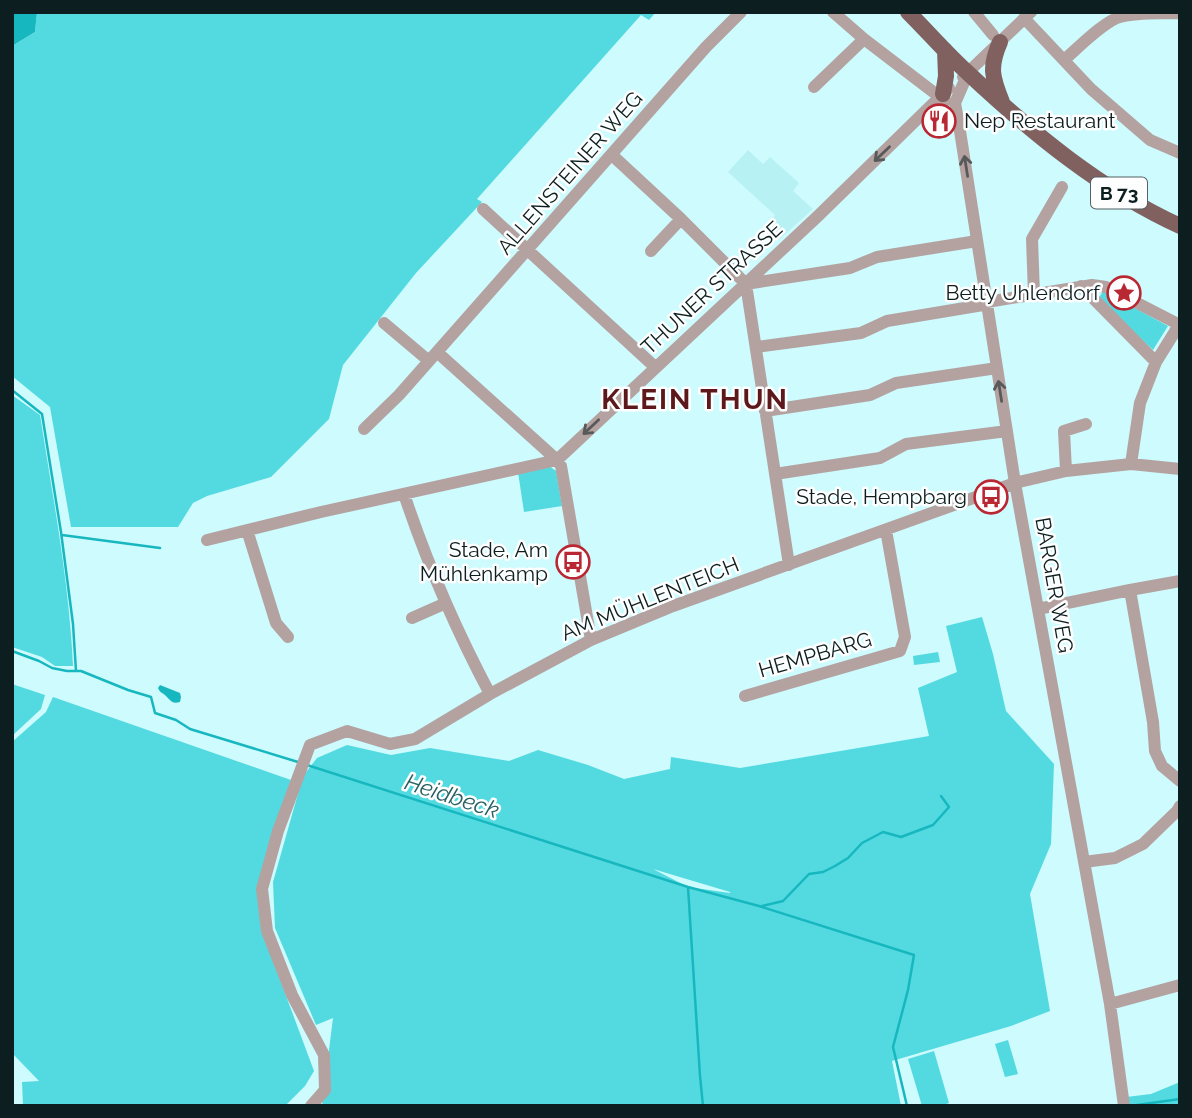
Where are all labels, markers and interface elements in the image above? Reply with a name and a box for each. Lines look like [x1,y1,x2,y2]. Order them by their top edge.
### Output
street label: ALLENSTEINER WEG [492,86,647,259]
restaurant icon: Nep Restaurant [920,102,958,140]
place label: Nep Restaurant [964,108,1115,133]
one-way arrow [874,146,891,163]
one-way arrow [959,155,972,178]
road number: B 73 [1091,178,1147,209]
street label: THUNER STRASSE [636,216,787,359]
place icon: Betty Uhlendorf [1105,274,1143,312]
place label: Betty Uhlendorf [945,280,1101,305]
one-way arrow [994,380,1007,403]
district label: KLEIN THUN [601,383,789,416]
one-way arrow [583,419,600,436]
bus stop icon: Stade, Hempbarg [972,478,1010,516]
place label: Stade, Hempbarg [796,484,967,509]
street label: BARGER WEG [1030,515,1079,655]
place label: Stade, Am Mühlenkamp [420,537,548,586]
bus stop icon: Stade, Am Mühlenkamp [554,543,592,581]
street label: AM MÜHLENTEICH [557,551,742,646]
street label: HEMPBARG [755,626,874,683]
water label: Heidbeck [402,768,503,823]

